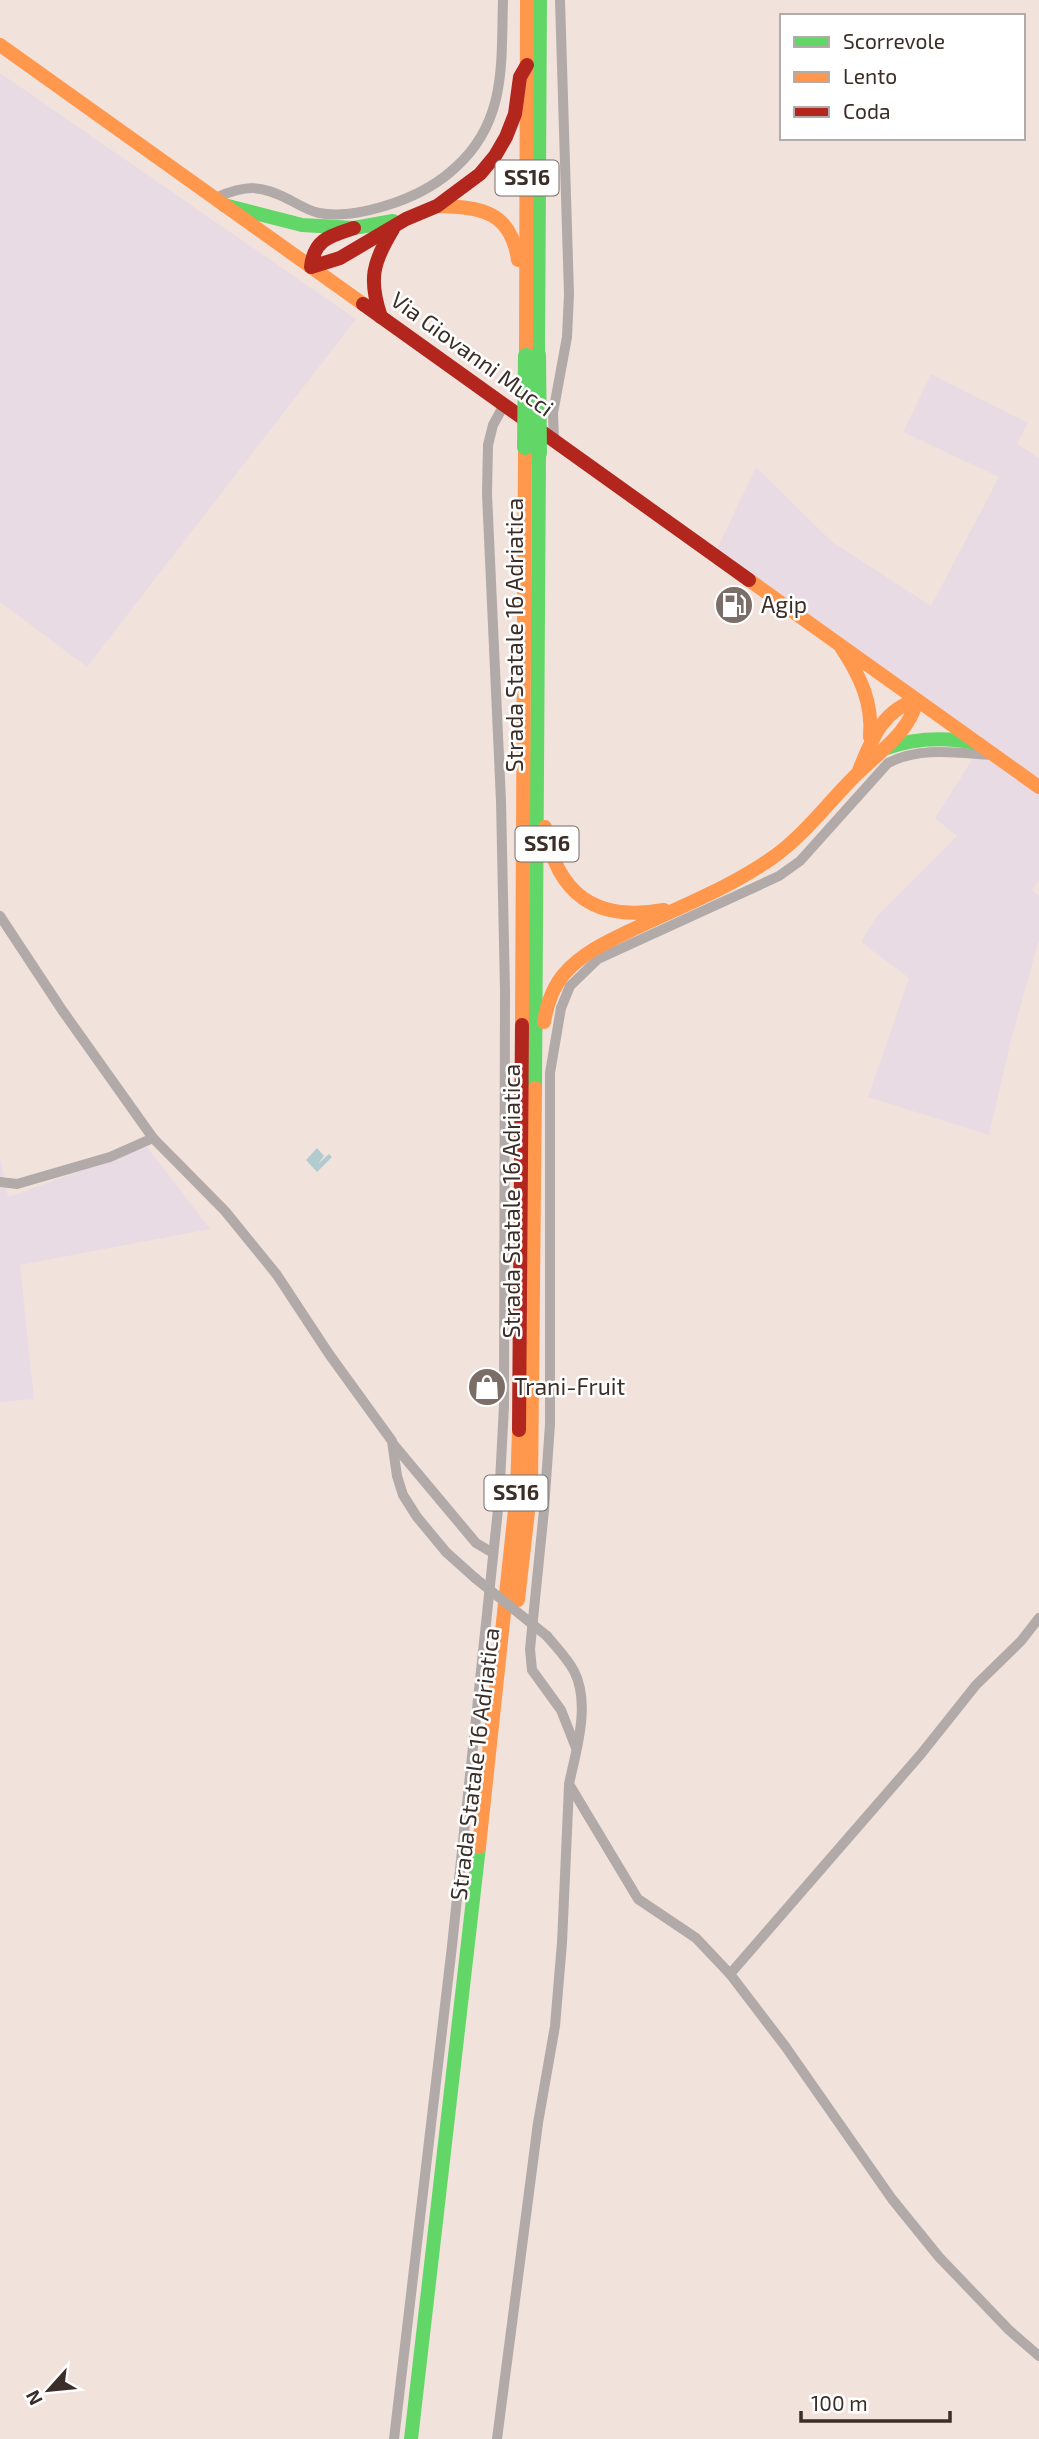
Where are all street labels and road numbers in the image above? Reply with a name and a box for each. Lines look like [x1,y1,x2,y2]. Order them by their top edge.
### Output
road number: SS16 [496,160,558,196]
street label: Via Giovanni Mucci [386,285,559,422]
street label: Strada Statale 16 Adriatica [500,498,528,772]
road number: SS16 [516,826,578,862]
street label: Strada Statale 16 Adriatica [497,1064,525,1338]
road number: SS16 [484,1476,548,1510]
street label: Strada Statale 16 Adriatica [443,1626,505,1902]

